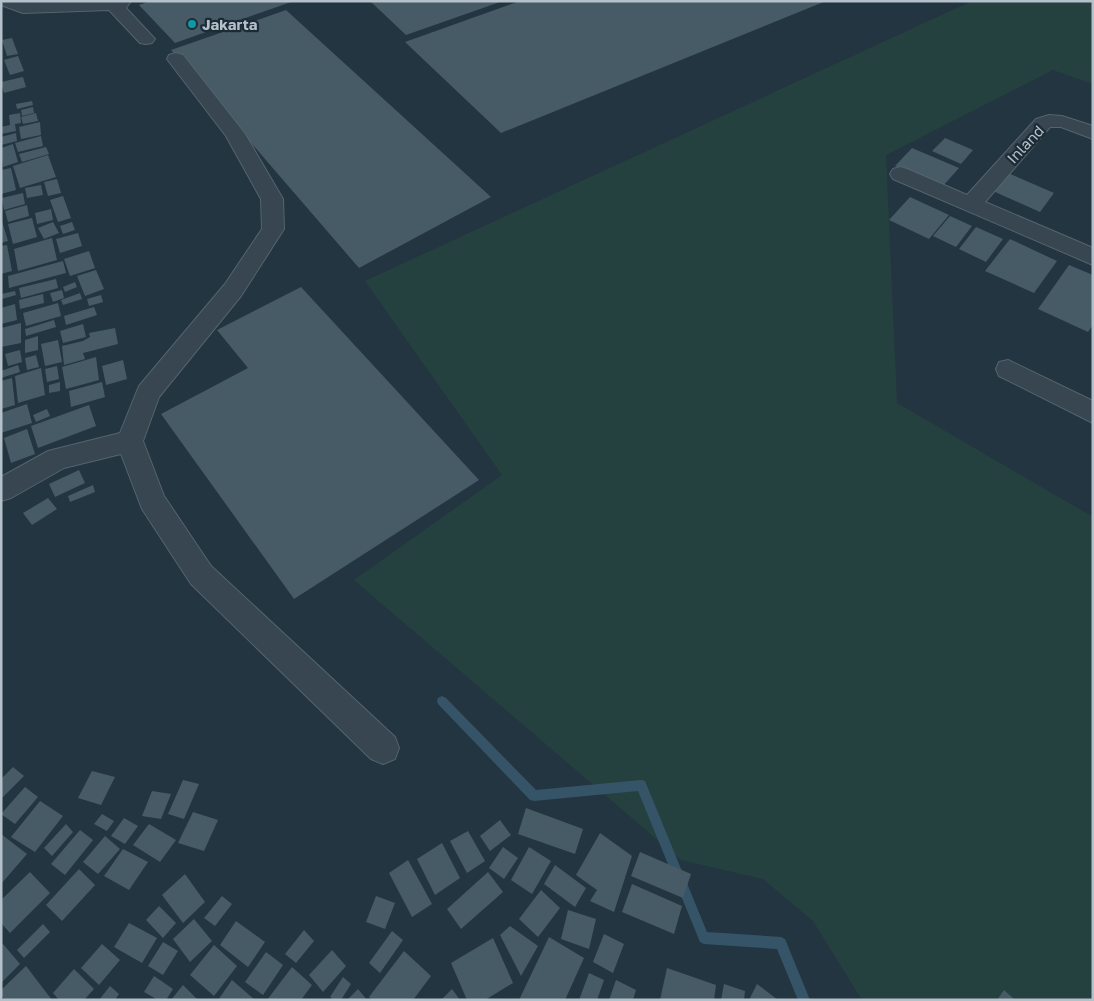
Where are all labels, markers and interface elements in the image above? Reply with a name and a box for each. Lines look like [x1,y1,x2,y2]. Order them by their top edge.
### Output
place label: Jakarta [202,15,258,33]
marker: Jakarta [186,18,198,30]
street label: Inland [1003,121,1047,167]

